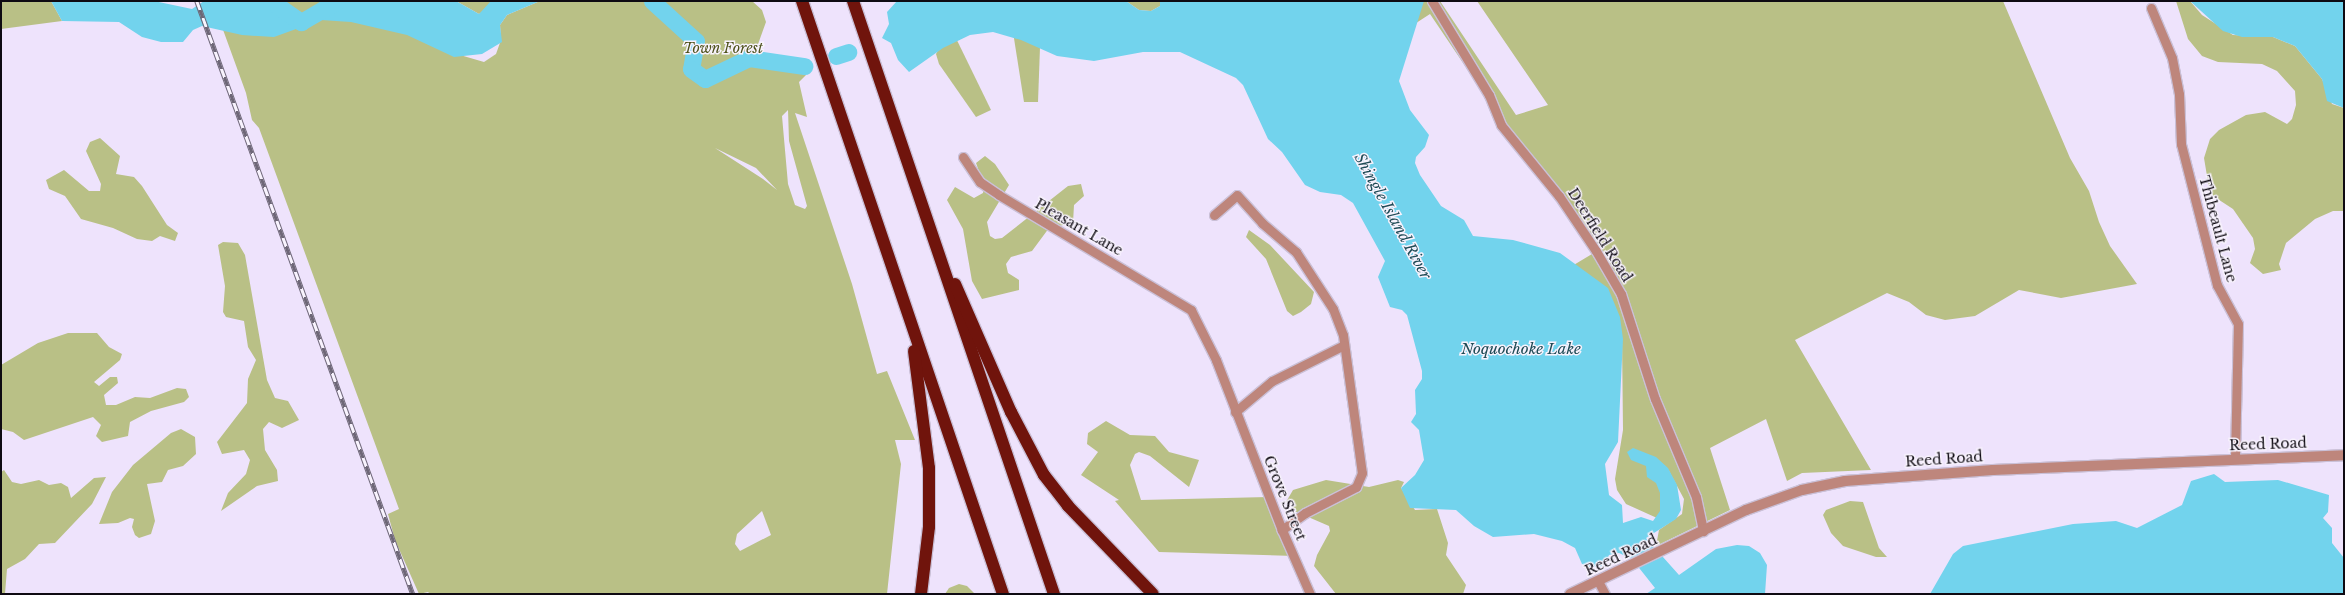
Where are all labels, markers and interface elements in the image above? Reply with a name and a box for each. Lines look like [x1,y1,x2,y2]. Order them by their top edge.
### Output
park label: Town Forest [683,40,763,56]
water label: Shingle Island River [1351,149,1435,283]
street label: Thibeault Lane [2196,174,2240,284]
street label: Deerfield Road [1564,185,1636,285]
street label: Pleasant Lane [1032,195,1126,259]
water label: Noquochoke Lake [1461,340,1581,358]
street label: Reed Road [2229,434,2307,454]
street label: Reed Road [1905,448,1983,470]
street label: Grove Street [1260,453,1310,543]
street label: Reed Road [1582,531,1660,579]

